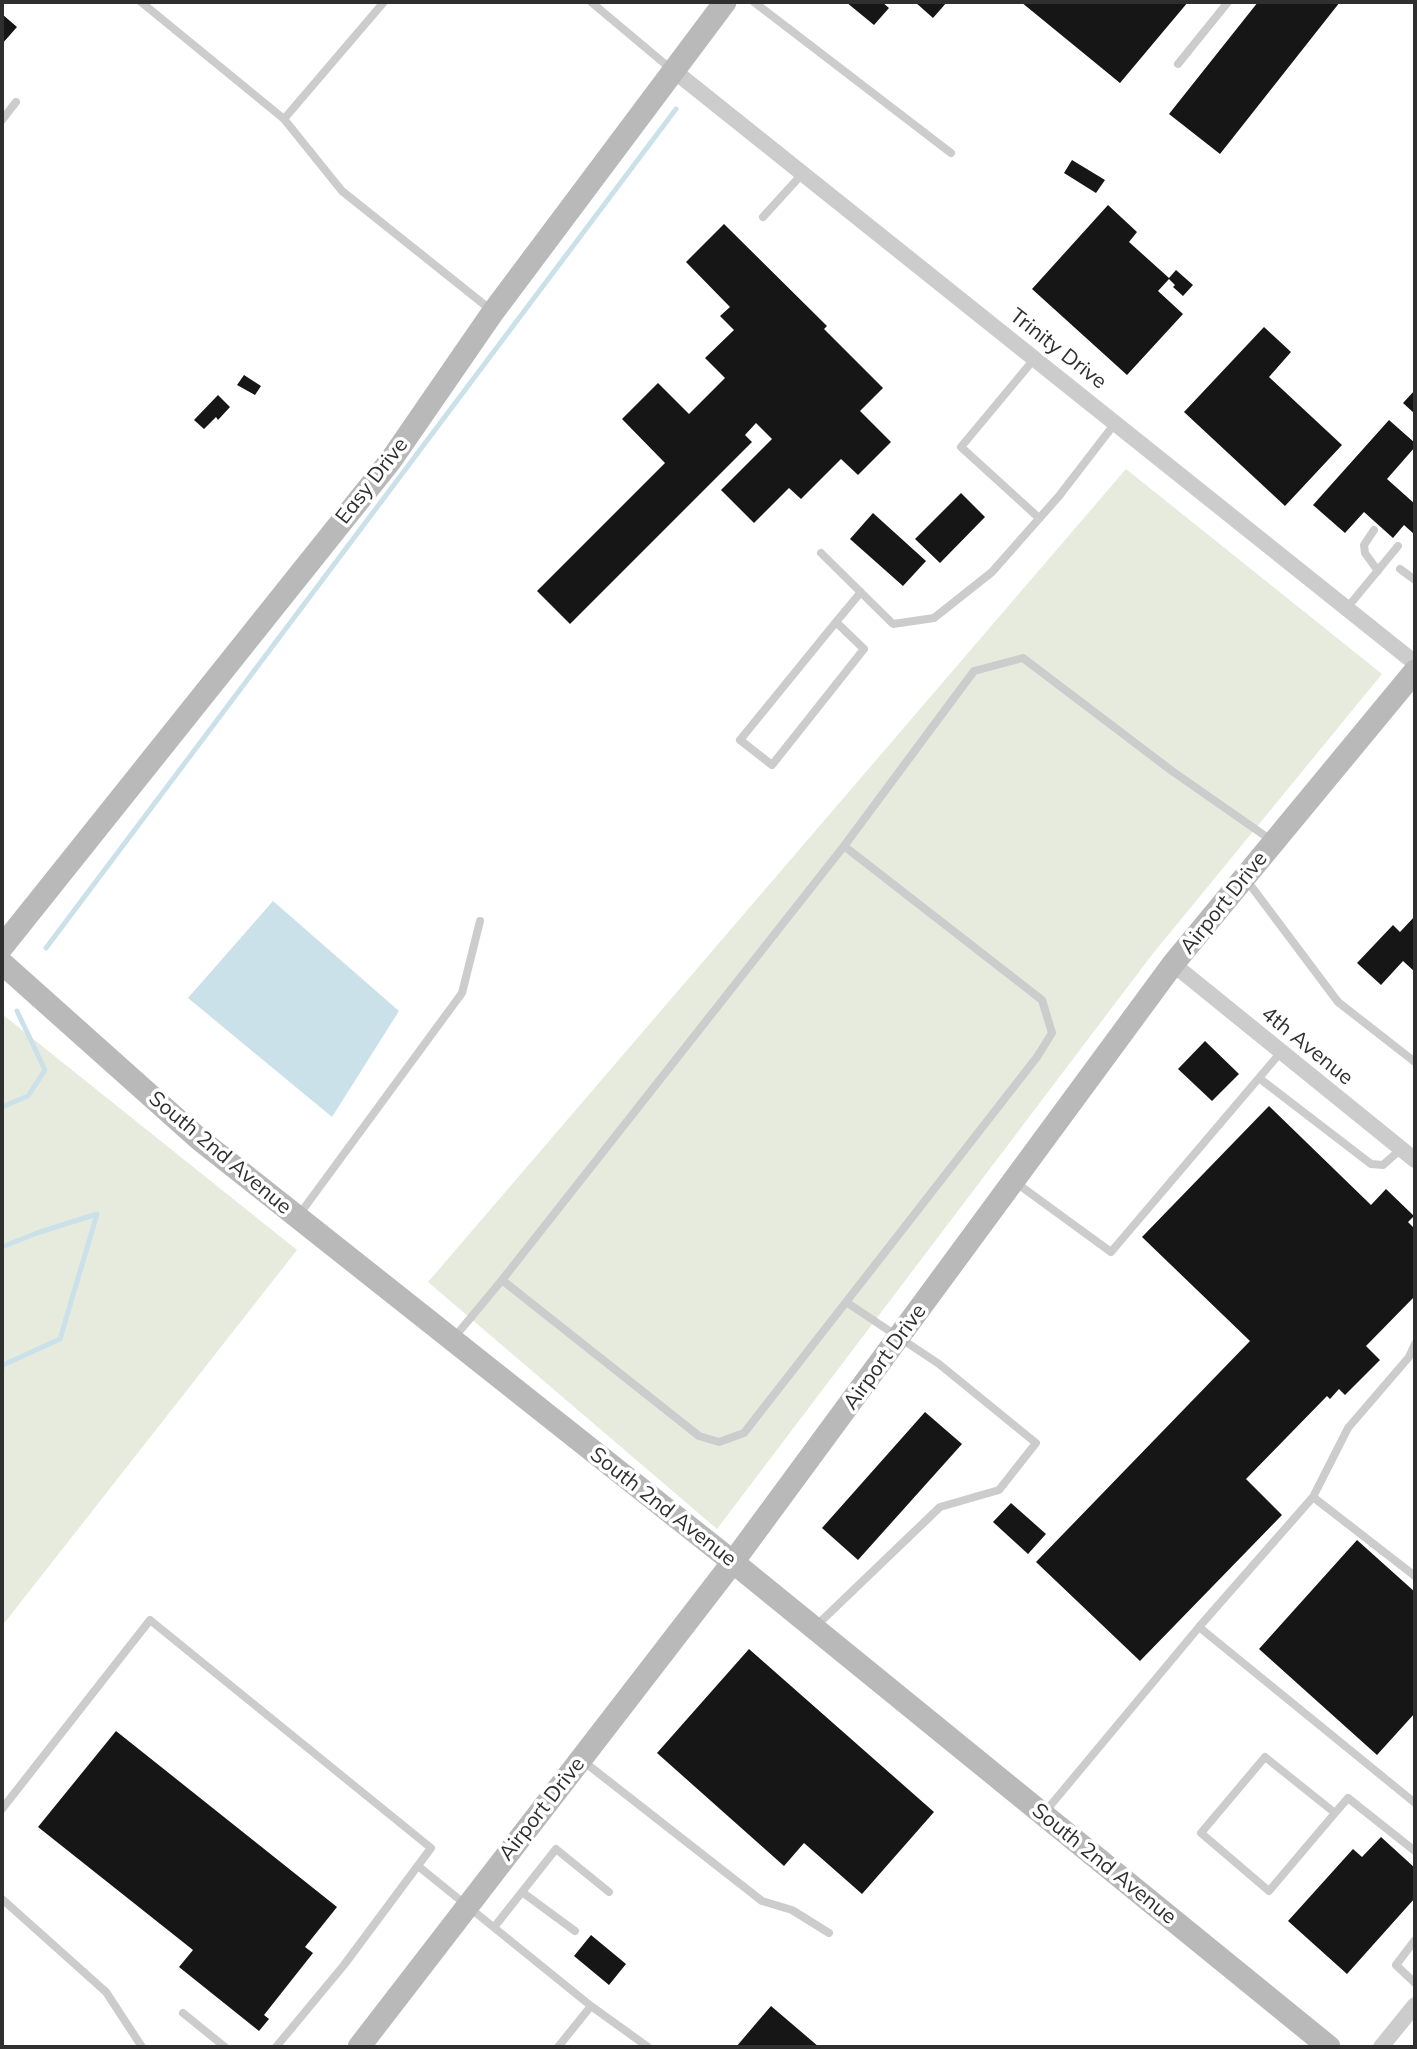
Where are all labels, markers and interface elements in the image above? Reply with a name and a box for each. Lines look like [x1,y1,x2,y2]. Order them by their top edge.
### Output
street label: Trinity Drive [1005,303,1111,395]
street label: Easy Drive [331,433,413,529]
street label: Airport Drive [1175,847,1273,959]
street label: 4th Avenue [1256,1001,1358,1091]
street label: South 2nd Avenue [144,1086,296,1220]
street label: Airport Drive [838,1299,932,1415]
street label: South 2nd Avenue [585,1442,741,1572]
street label: Airport Drive [494,1752,590,1866]
street label: South 2nd Avenue [1027,1798,1181,1930]

